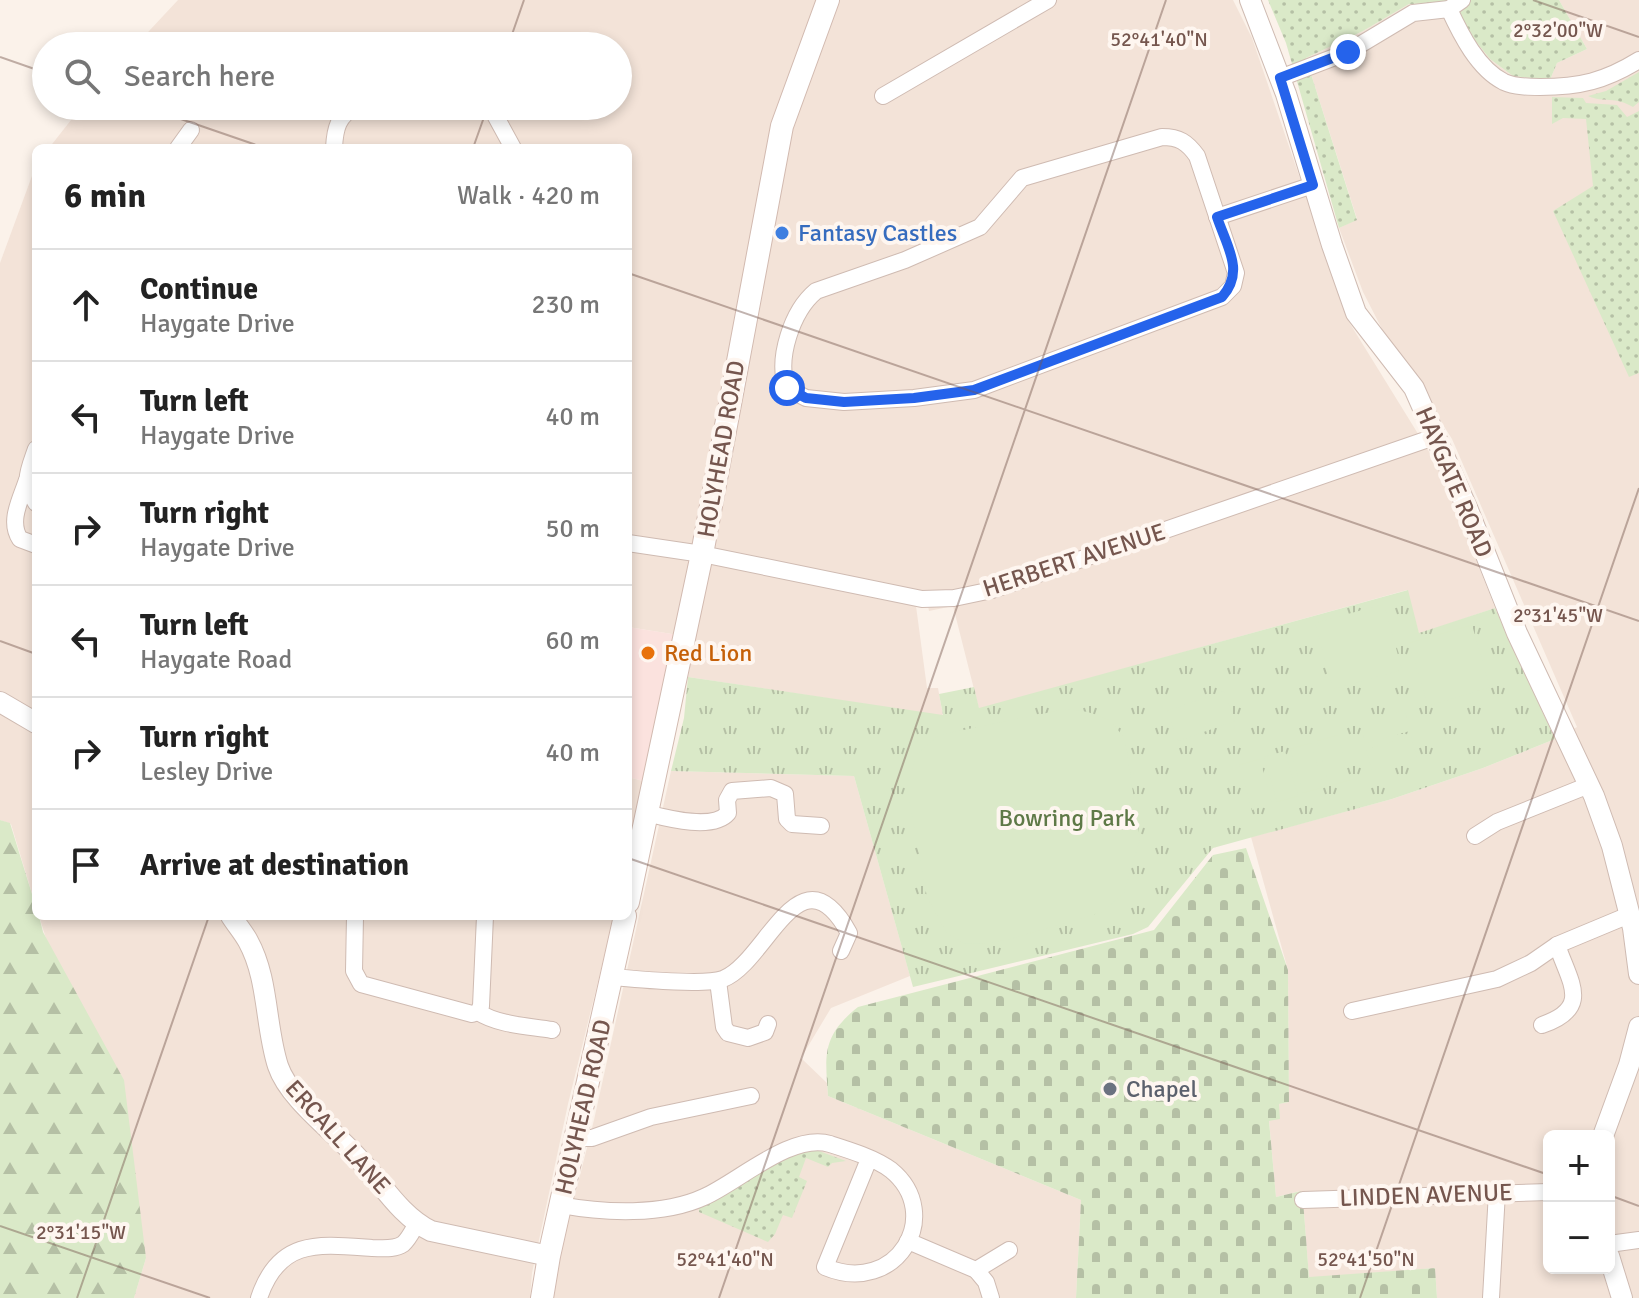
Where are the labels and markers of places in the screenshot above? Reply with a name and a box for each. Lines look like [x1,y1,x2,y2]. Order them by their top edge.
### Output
place label: Fantasy Castles [798,218,957,248]
marker: Fantasy Castles [773,224,791,242]
place label: Red Lion [664,638,752,668]
marker: Red Lion [639,644,657,662]
place label: Chapel [1126,1074,1198,1104]
marker: Chapel [1101,1080,1119,1098]

